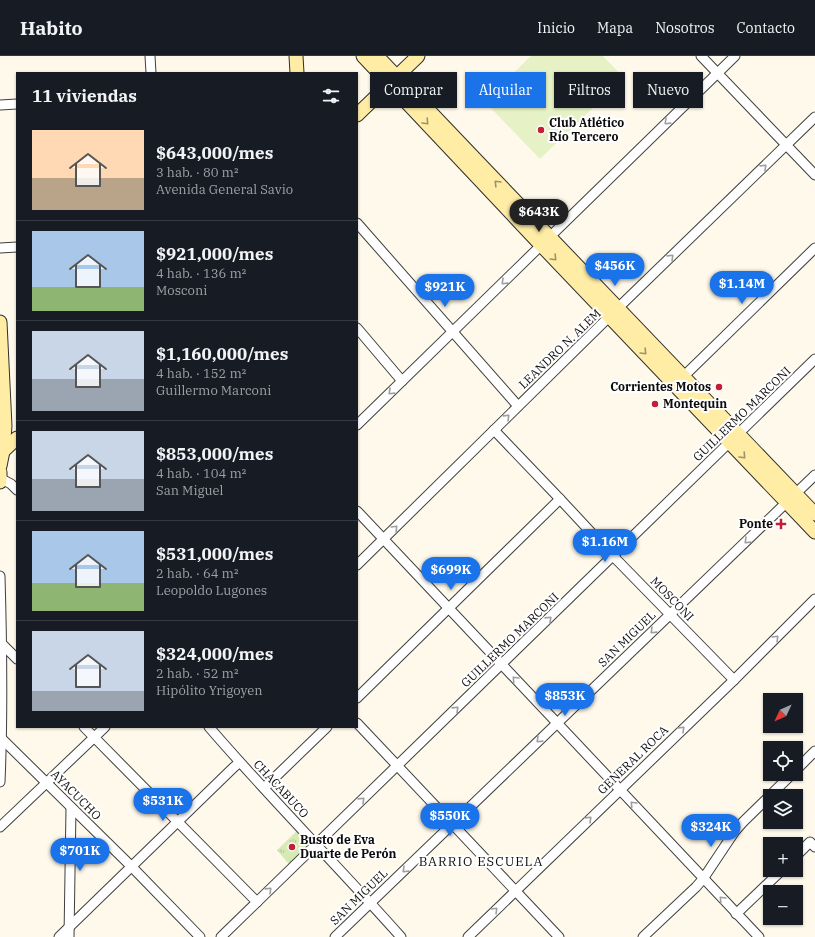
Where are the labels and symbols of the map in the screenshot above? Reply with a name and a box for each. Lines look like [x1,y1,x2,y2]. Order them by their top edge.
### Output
place label: Club Atlético Río Tercero [549,115,624,144]
one-way arrow [421,117,429,125]
one-way arrow [664,117,672,125]
marker: Club Atlético Río Tercero [536,125,546,135]
one-way arrow [759,164,767,172]
one-way arrow [495,180,502,188]
pin: $643K [511,199,567,233]
one-way arrow [549,253,557,261]
pin: $456K [587,253,643,287]
one-way arrow [666,255,674,262]
pin: $1.14M [709,271,775,305]
pin: $921K [417,274,473,308]
one-way arrow [501,277,509,285]
street label: LEANDRO N. ALEM [515,306,604,392]
one-way arrow [639,347,646,355]
street label: GUILLERMO MARCONI [690,363,794,464]
place label: Corrientes Motos [610,379,711,394]
marker: Corrientes Motos [714,382,724,392]
one-way arrow [388,387,396,395]
place label: Montequin [663,396,727,411]
marker: Montequin [650,399,660,409]
one-way arrow [502,414,510,422]
one-way arrow [738,451,746,459]
place label: Ponte [739,516,773,531]
marker: Ponte [776,519,786,529]
one-way arrow [390,525,398,533]
pin: $1.16M [572,529,638,563]
one-way arrow [744,536,752,544]
pin: $699K [423,557,479,591]
street label: MOSCONI [648,573,697,624]
street label: GUILLERMO MARCONI [458,589,562,690]
street label: SAN MIGUEL [595,607,659,670]
one-way arrow [544,616,552,623]
one-way arrow [650,626,658,634]
one-way arrow [771,636,779,643]
one-way arrow [512,676,520,684]
pin: $853K [537,683,593,717]
north arrow [763,693,803,733]
one-way arrow [451,706,459,714]
street label: GENERAL ROCA [594,722,672,797]
one-way arrow [677,726,685,734]
one-way arrow [536,736,544,743]
street label: CHACABUCO [251,756,312,821]
street label: AYACUCHO [48,766,105,823]
pin: $531K [135,788,191,822]
one-way arrow [357,797,365,805]
one-way arrow [630,801,637,809]
pin: $550K [422,803,478,837]
pin: $324K [683,814,739,848]
one-way arrow [584,816,592,824]
place label: Busto de Eva Duarte de Perón [300,832,397,861]
pin: $701K [52,838,108,872]
marker: Busto de Eva Duarte de Perón [287,842,297,852]
district label: BARRIO ESCUELA [419,853,543,870]
street label: SAN MIGUEL [327,865,391,928]
one-way arrow [402,865,410,872]
one-way arrow [264,887,272,895]
one-way arrow [719,896,727,904]
one-way arrow [490,907,498,915]

